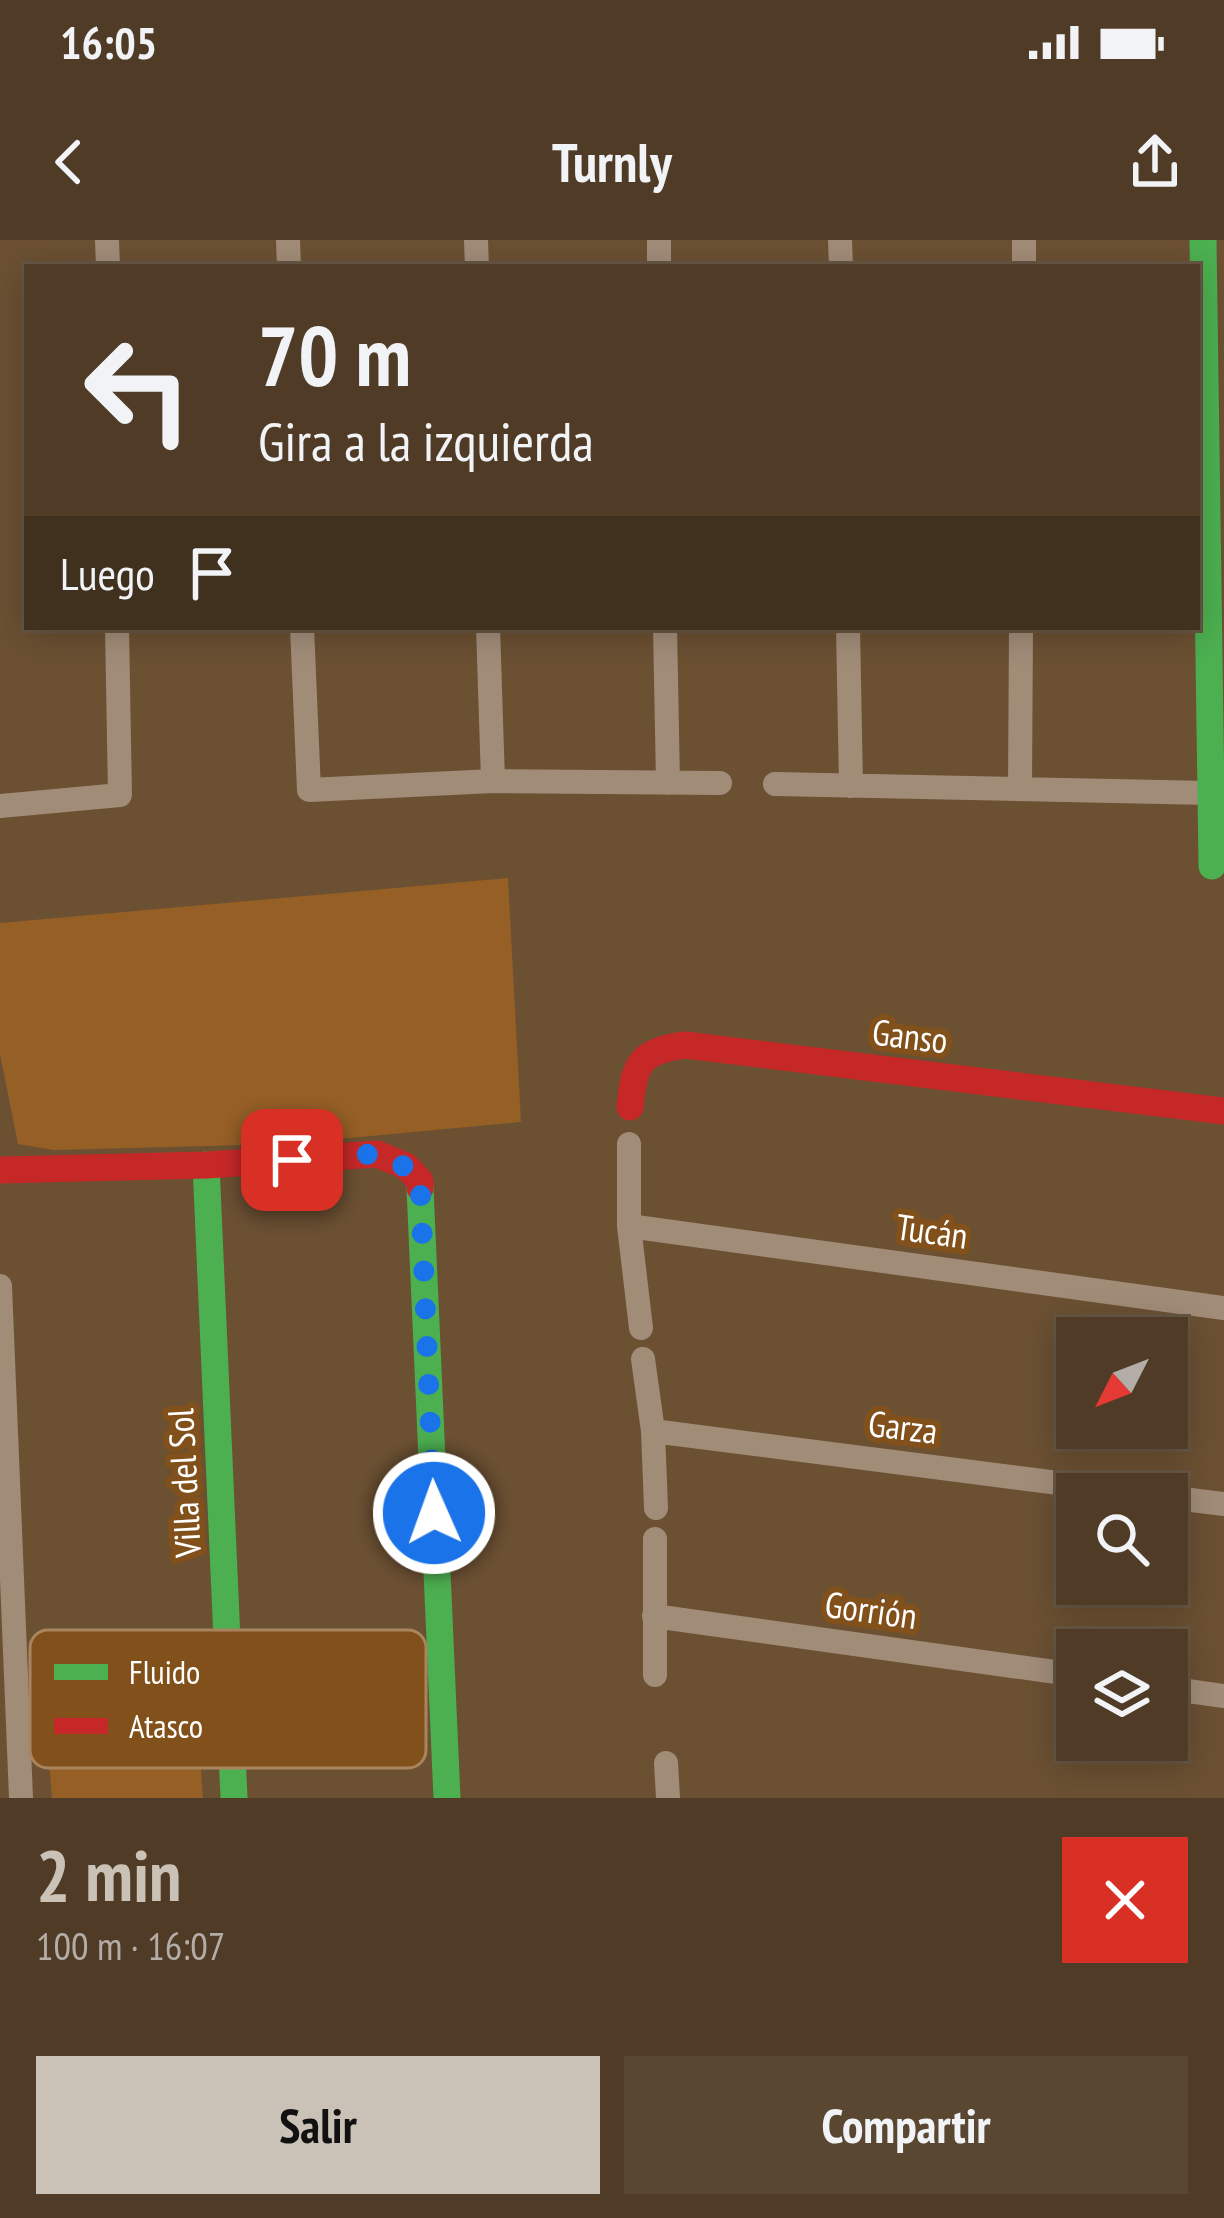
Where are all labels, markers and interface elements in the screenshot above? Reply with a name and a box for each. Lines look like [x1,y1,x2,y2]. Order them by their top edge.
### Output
text: 16:05 [60,13,157,71]
text: Turnly [552,127,672,197]
icon: back [36,129,102,195]
icon: share [1122,129,1188,195]
text: 70 m [258,300,411,409]
icon: left [60,312,216,468]
text: Gira a la izquierda [258,406,594,476]
icon: arrive [179,540,245,606]
text: Luego [60,544,155,602]
street label: Ganso [870,1008,950,1063]
pin [241,1109,343,1211]
icon: arrive [259,1127,325,1193]
street label: Tucán [893,1202,971,1259]
north arrow [1056,1317,1188,1449]
map controls [1056,1317,1188,1761]
street label: Garza [866,1399,940,1454]
street label: Villa del Sol [156,1407,211,1560]
position arrow [371,1450,497,1576]
button: search [1056,1473,1188,1605]
street label: Gorrión [822,1580,920,1639]
button: layers [1056,1629,1188,1761]
legend [30,1630,426,1768]
text: Fluido [129,1650,200,1693]
text: Atasco [129,1704,203,1747]
text: 2 min [36,1828,181,1921]
button: close [1062,1837,1188,1963]
text: 100 m · 16:07 [36,1920,225,1971]
button: Salir [36,2056,600,2194]
button: Compartir [624,2056,1188,2194]

